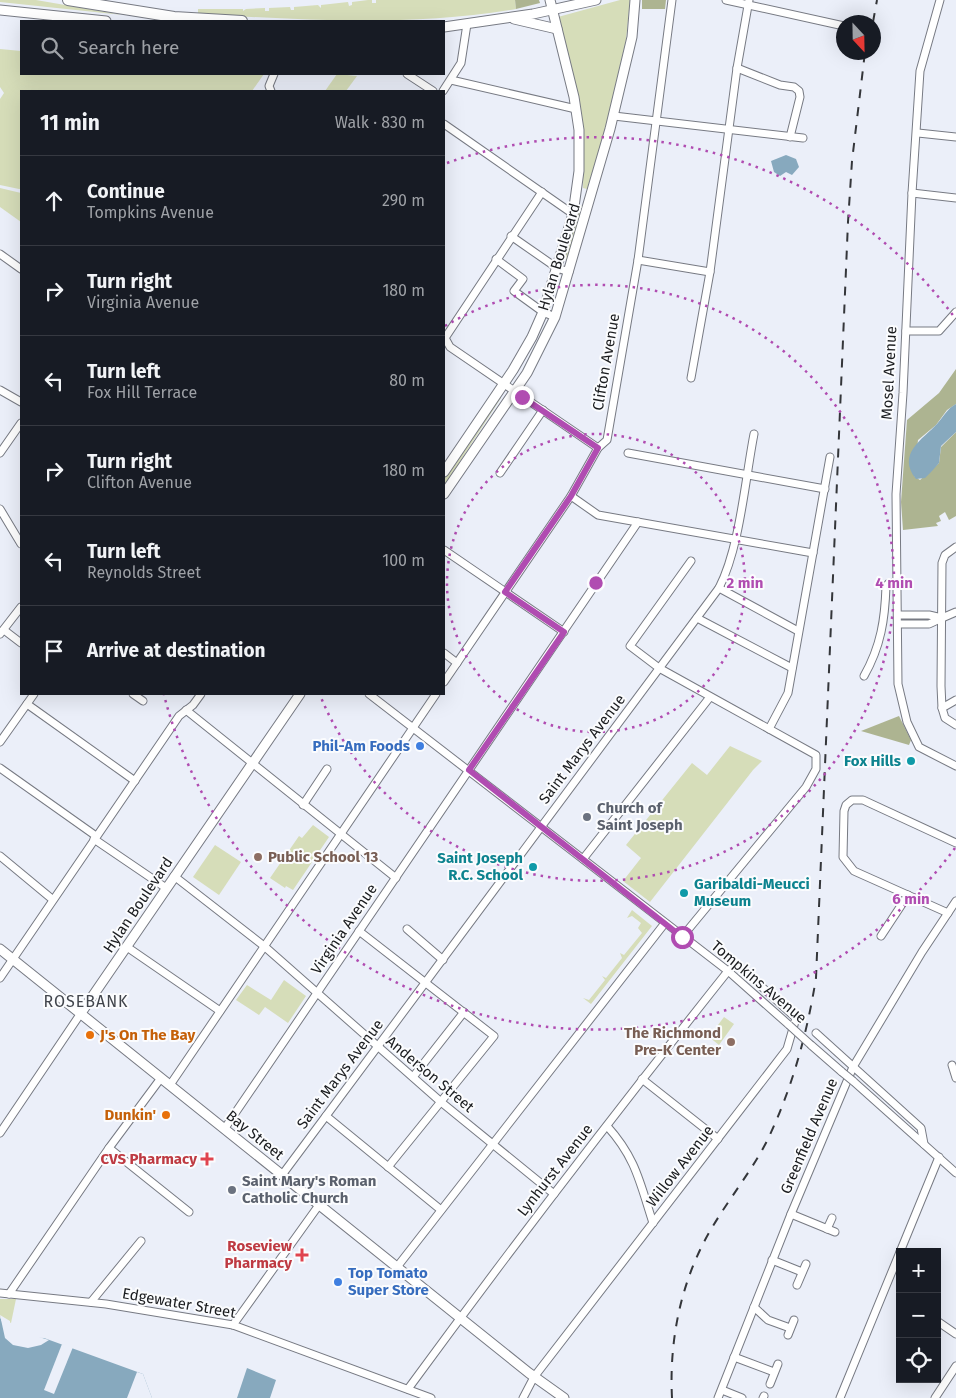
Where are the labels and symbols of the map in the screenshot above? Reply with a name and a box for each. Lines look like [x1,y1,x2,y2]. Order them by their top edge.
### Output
north arrow [836,15,881,60]
street label: Hylan Boulevard [534,201,584,313]
street label: Clifton Avenue [589,312,623,412]
street label: Mosel Avenue [878,326,900,420]
route end [511,386,534,409]
centre of rings [587,574,605,592]
text: 2 min [727,574,763,592]
text: 4 min [875,574,913,592]
street label: Saint Marys Avenue [535,691,629,807]
place label: Phil-Am Foods [313,737,410,755]
marker: Phil-Am Foods [414,740,426,752]
place label: Fox Hills [844,752,901,770]
marker: Fox Hills [905,755,917,767]
place label: Church of Saint Joseph [597,799,683,834]
marker: Church of Saint Joseph [581,811,593,823]
place label: Public School 13 [268,848,378,866]
place label: Saint Joseph R.C. School [437,849,524,884]
marker: Public School 13 [252,851,264,863]
street label: Hylan Boulevard [99,854,177,956]
marker: Saint Joseph R.C. School [527,861,539,873]
place label: Garibaldi-Meucci Museum [694,875,810,910]
street label: Virginia Avenue [307,880,381,978]
marker: Garibaldi-Meucci Museum [678,887,690,899]
text: 6 min [892,890,930,908]
route start [671,926,694,949]
street label: Tompkins Avenue [708,937,810,1027]
district label: ROSEBANK [43,992,129,1011]
street label: Saint Marys Avenue [293,1016,387,1132]
place label: The Richmond Pre-K Center [624,1024,722,1059]
place label: J's On The Bay [99,1026,195,1044]
marker: J's On The Bay [84,1029,96,1041]
street label: Anderson Street [382,1032,478,1116]
marker: The Richmond Pre-K Center [725,1036,737,1048]
street label: Greenfield Avenue [777,1076,841,1196]
place label: Dunkin' [104,1106,156,1124]
street label: Bay Street [222,1106,288,1164]
marker: Dunkin' [160,1109,172,1121]
street label: Lynhurst Avenue [513,1120,597,1220]
street label: Willow Avenue [643,1122,717,1210]
place label: CVS Pharmacy [100,1150,197,1168]
marker: CVS Pharmacy [201,1153,213,1165]
place label: Saint Mary's Roman Catholic Church [242,1172,376,1207]
marker: Saint Mary's Roman Catholic Church [226,1184,238,1196]
place label: Roseview Pharmacy [225,1237,293,1272]
marker: Roseview Pharmacy [296,1249,308,1261]
place label: Top Tomato Super Store [348,1264,429,1299]
marker: Top Tomato Super Store [332,1276,344,1288]
street label: Edgewater Street [121,1284,238,1322]

